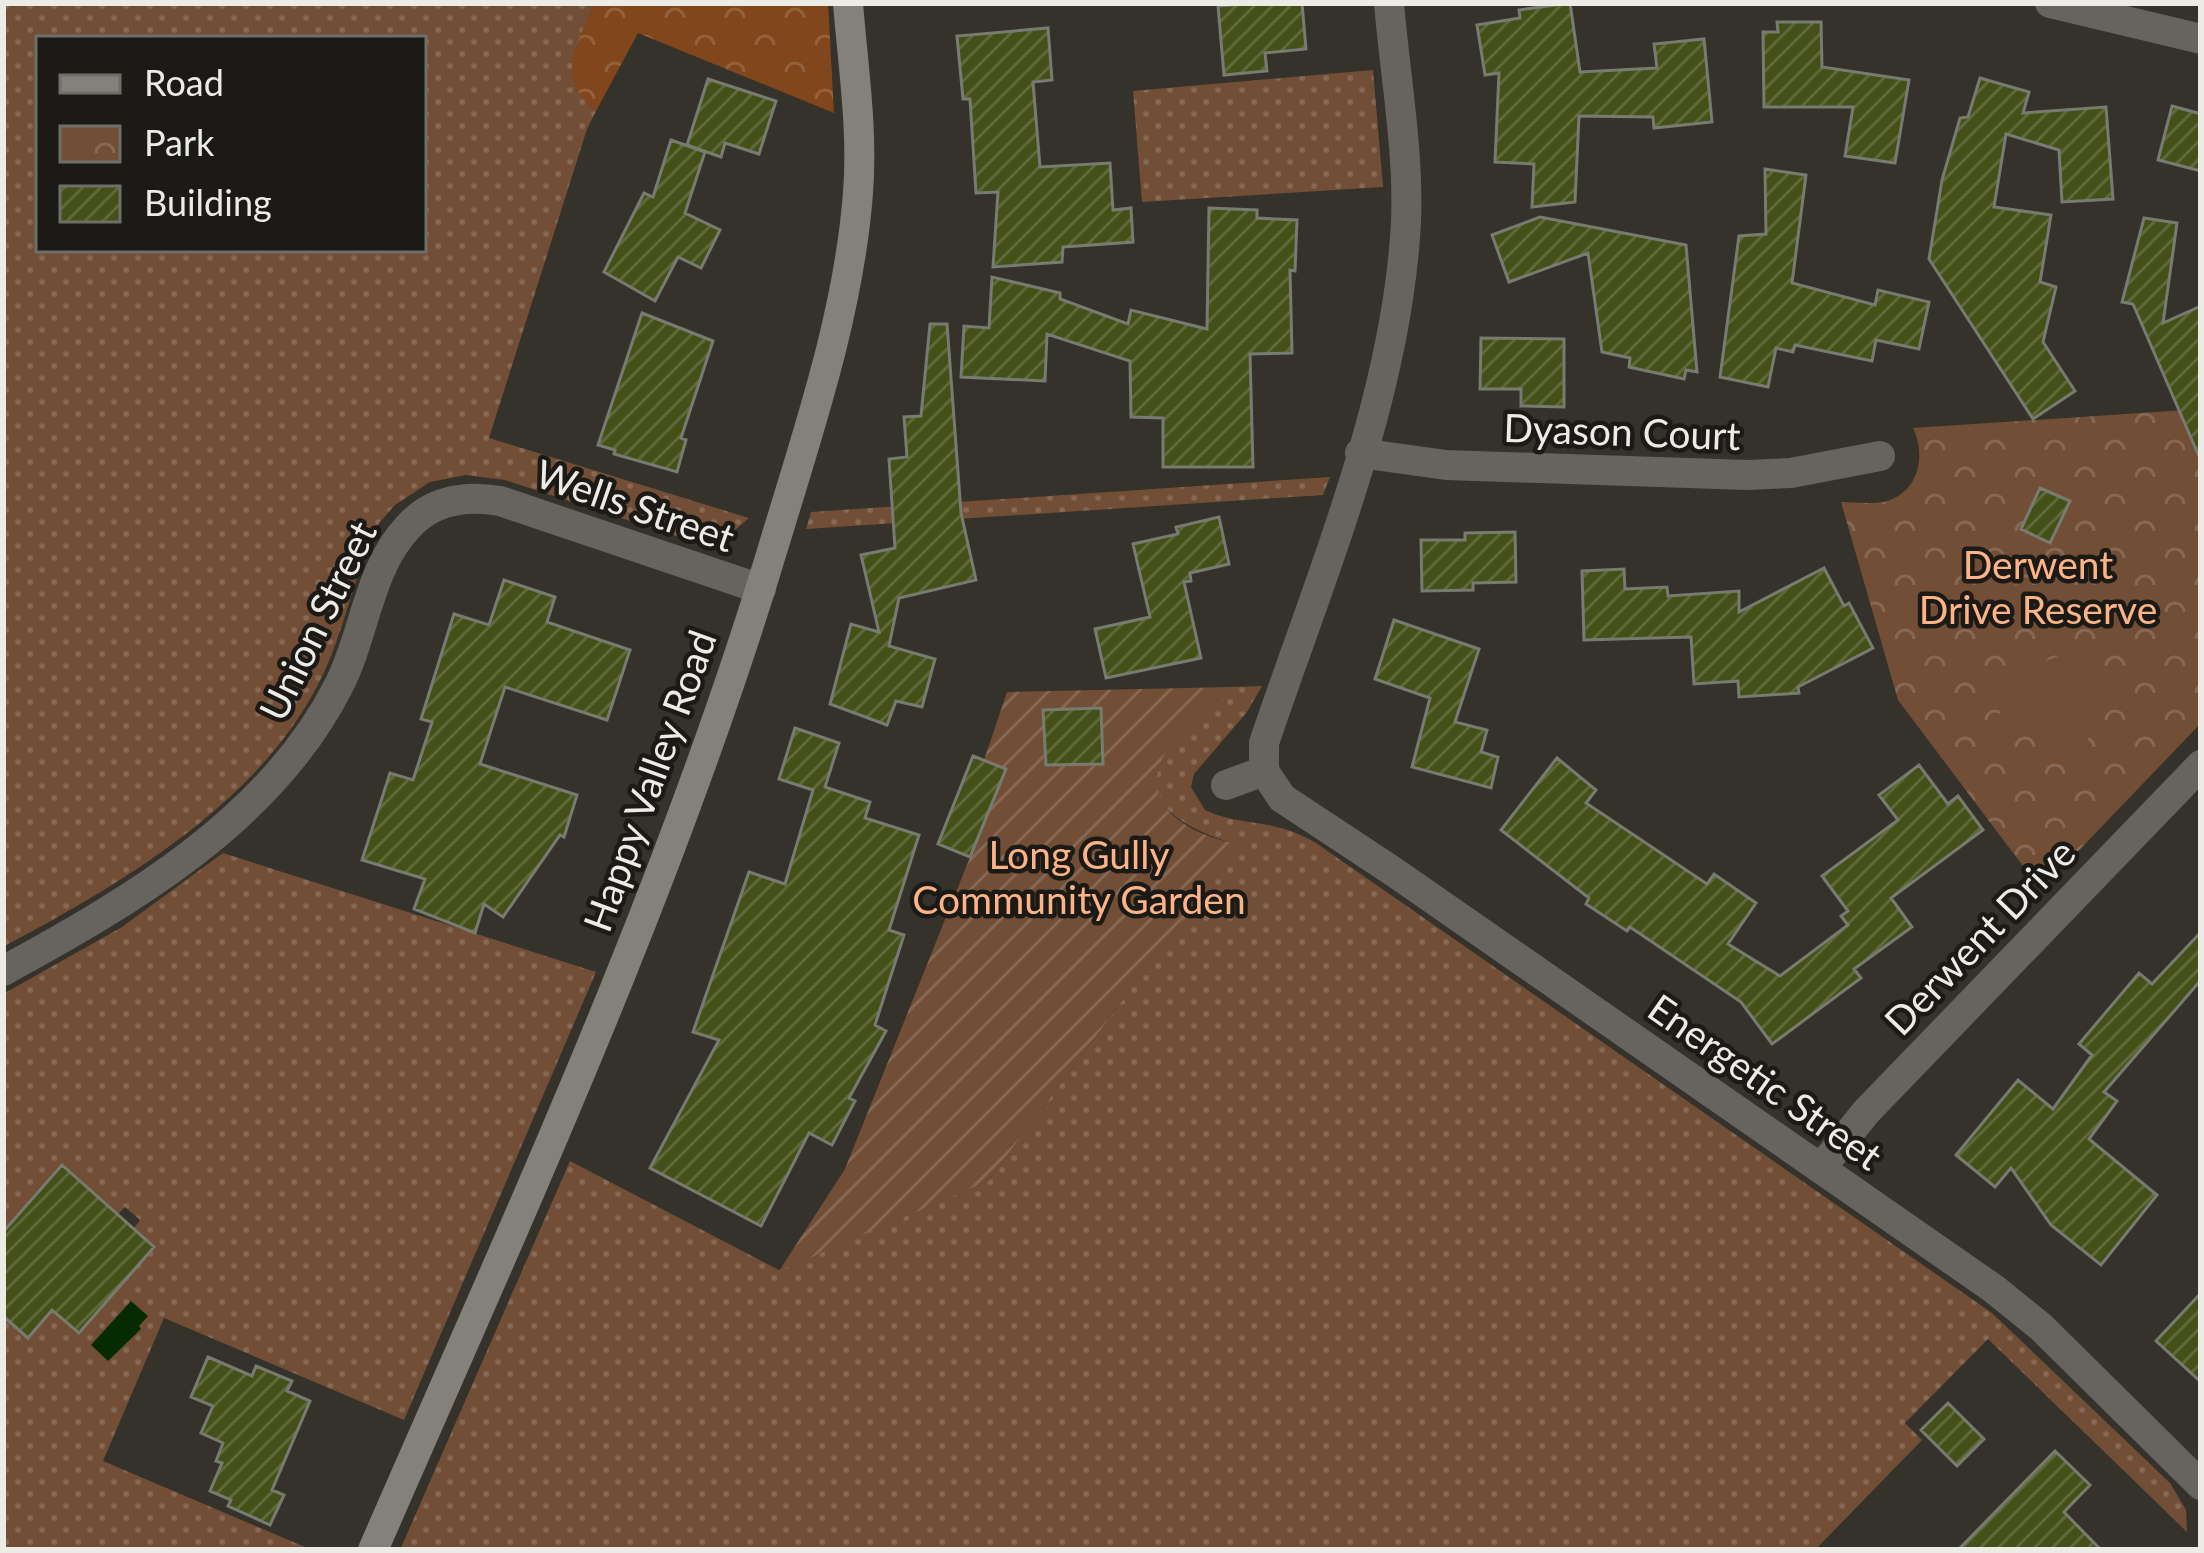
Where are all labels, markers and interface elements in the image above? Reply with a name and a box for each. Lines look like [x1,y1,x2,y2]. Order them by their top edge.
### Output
legend [36,36,426,252]
text: Road [144,60,224,104]
text: Park [144,120,215,164]
text: Building [144,180,272,224]
street label: Dyason Court [1503,404,1741,458]
street label: Wells Street [530,450,741,560]
street label: Union Street [249,514,385,728]
park label: Derwent Drive Reserve [1919,541,2157,632]
street label: Happy Valley Road [573,624,725,937]
street label: Derwent Drive [1875,829,2084,1043]
park label: Long Gully Community Garden [912,831,1246,922]
street label: Energetic Street [1640,984,1891,1179]

